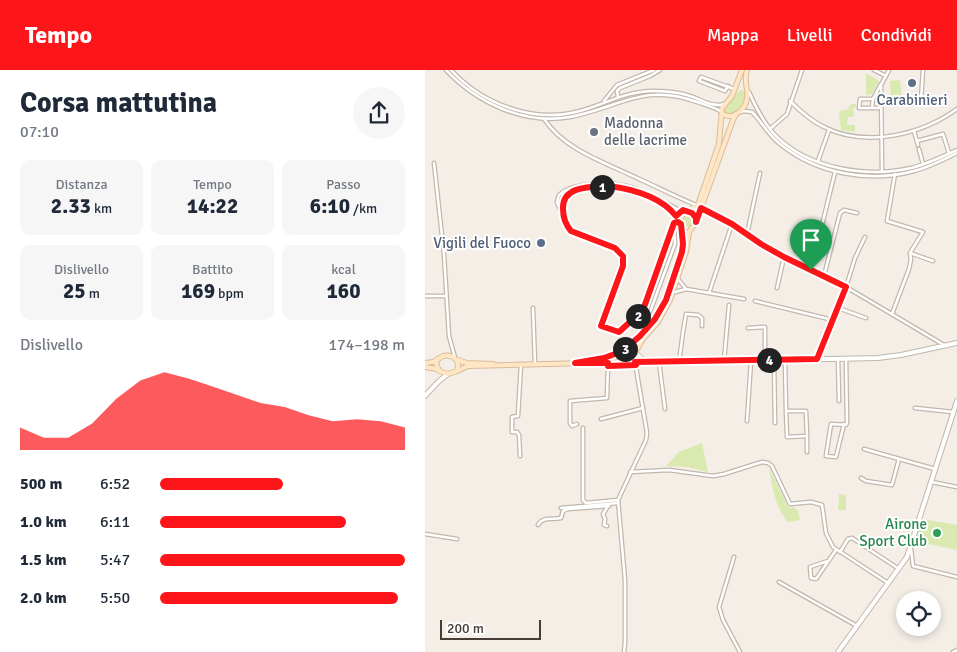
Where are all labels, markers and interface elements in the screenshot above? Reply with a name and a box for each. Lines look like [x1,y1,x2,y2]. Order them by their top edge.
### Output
text: Tempo [25,20,92,50]
text: Mappa [707,24,759,46]
text: Livelli [787,24,833,46]
text: Condividi [861,24,932,46]
marker: Carabinieri [906,77,918,89]
text: Corsa mattutina [20,86,217,120]
button: share [353,87,405,139]
place label: Carabinieri [876,91,948,109]
place label: Madonna delle lacrime [604,114,687,149]
text: 07:10 [20,122,59,142]
marker: Madonna delle lacrime [588,126,600,138]
pin: 1 [589,174,615,200]
text: Distanza [56,176,107,193]
text: Tempo [193,176,232,193]
text: Passo [326,176,361,193]
text: 1 [599,179,606,196]
text: 2.33 [51,193,91,219]
text: 14:22 [187,193,238,219]
text: 6:10 [310,193,350,219]
text: km [91,200,112,217]
text: /km [350,200,377,217]
pin [790,219,832,270]
icon: arrive [797,226,825,254]
place label: Vigili del Fuoco [433,234,531,252]
marker: Vigili del Fuoco [535,237,547,249]
text: Dislivello [54,261,109,278]
text: Battito [192,261,233,278]
text: kcal [331,261,356,278]
text: 25 [63,278,86,304]
text: 169 [181,278,215,304]
text: 160 [326,278,361,304]
text: m [86,285,100,302]
text: bpm [215,285,244,302]
pin: 2 [625,304,651,328]
text: 2 [635,308,642,325]
text: Dislivello [20,335,83,355]
text: 174–198 m [328,335,405,355]
pin: 3 [613,336,637,362]
text: 3 [622,341,629,358]
pin: 4 [757,348,781,372]
text: 4 [766,352,773,369]
text: 500 m [20,474,62,494]
text: 6:52 [100,474,130,494]
text: 1.0 km [20,512,67,532]
text: 6:11 [100,512,130,532]
place label: Airone Sport Club [859,515,927,550]
marker: Airone Sport Club [931,527,943,539]
text: 1.5 km [20,550,67,570]
text: 5:47 [100,550,130,570]
text: 2.0 km [20,588,67,608]
text: 5:50 [100,588,130,608]
map controls [896,591,941,636]
button: locate [896,591,941,636]
scale bar [440,617,541,640]
text: 200 m [447,620,484,637]

